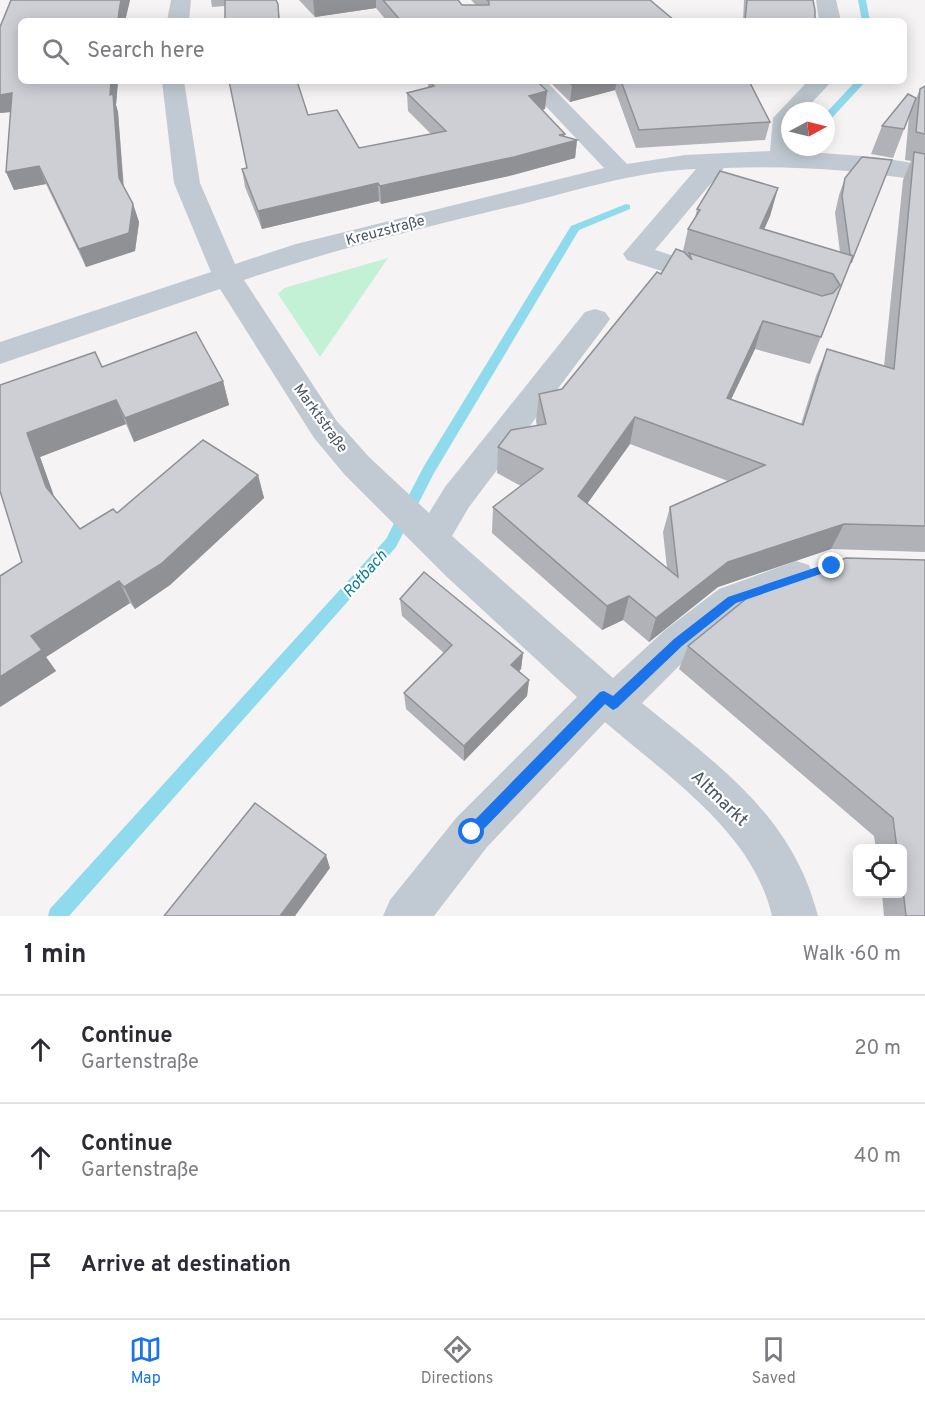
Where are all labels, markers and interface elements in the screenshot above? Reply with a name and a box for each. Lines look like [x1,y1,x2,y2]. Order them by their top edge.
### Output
search box [18,18,907,84]
icon: search [39,35,72,68]
text: Search here [87,38,205,65]
north arrow [781,102,835,156]
street label: Kreuzstraße [344,212,427,251]
street label: Marktstraße [288,381,351,457]
water label: Rotbach [339,546,392,602]
route end [818,552,844,578]
street label: Altmarkt [685,766,753,832]
route start [458,818,484,844]
map controls [853,844,907,898]
button: locate [853,844,907,898]
text: 1 min [24,939,86,972]
text: Walk · 60 m [803,942,901,968]
text: Continue [81,1023,172,1050]
icon: ahead [24,1033,57,1066]
text: 20 m [854,1036,901,1062]
text: Gartenstraße [81,1050,199,1076]
text: Continue [81,1131,172,1158]
icon: ahead [24,1141,57,1174]
text: 40 m [854,1144,901,1170]
text: Gartenstraße [81,1158,199,1184]
icon: arrive [24,1249,57,1282]
text: Arrive at destination [81,1252,291,1279]
tab: Map [129,1333,162,1389]
tab: Directions [421,1333,493,1389]
tab: Saved [752,1333,796,1389]

